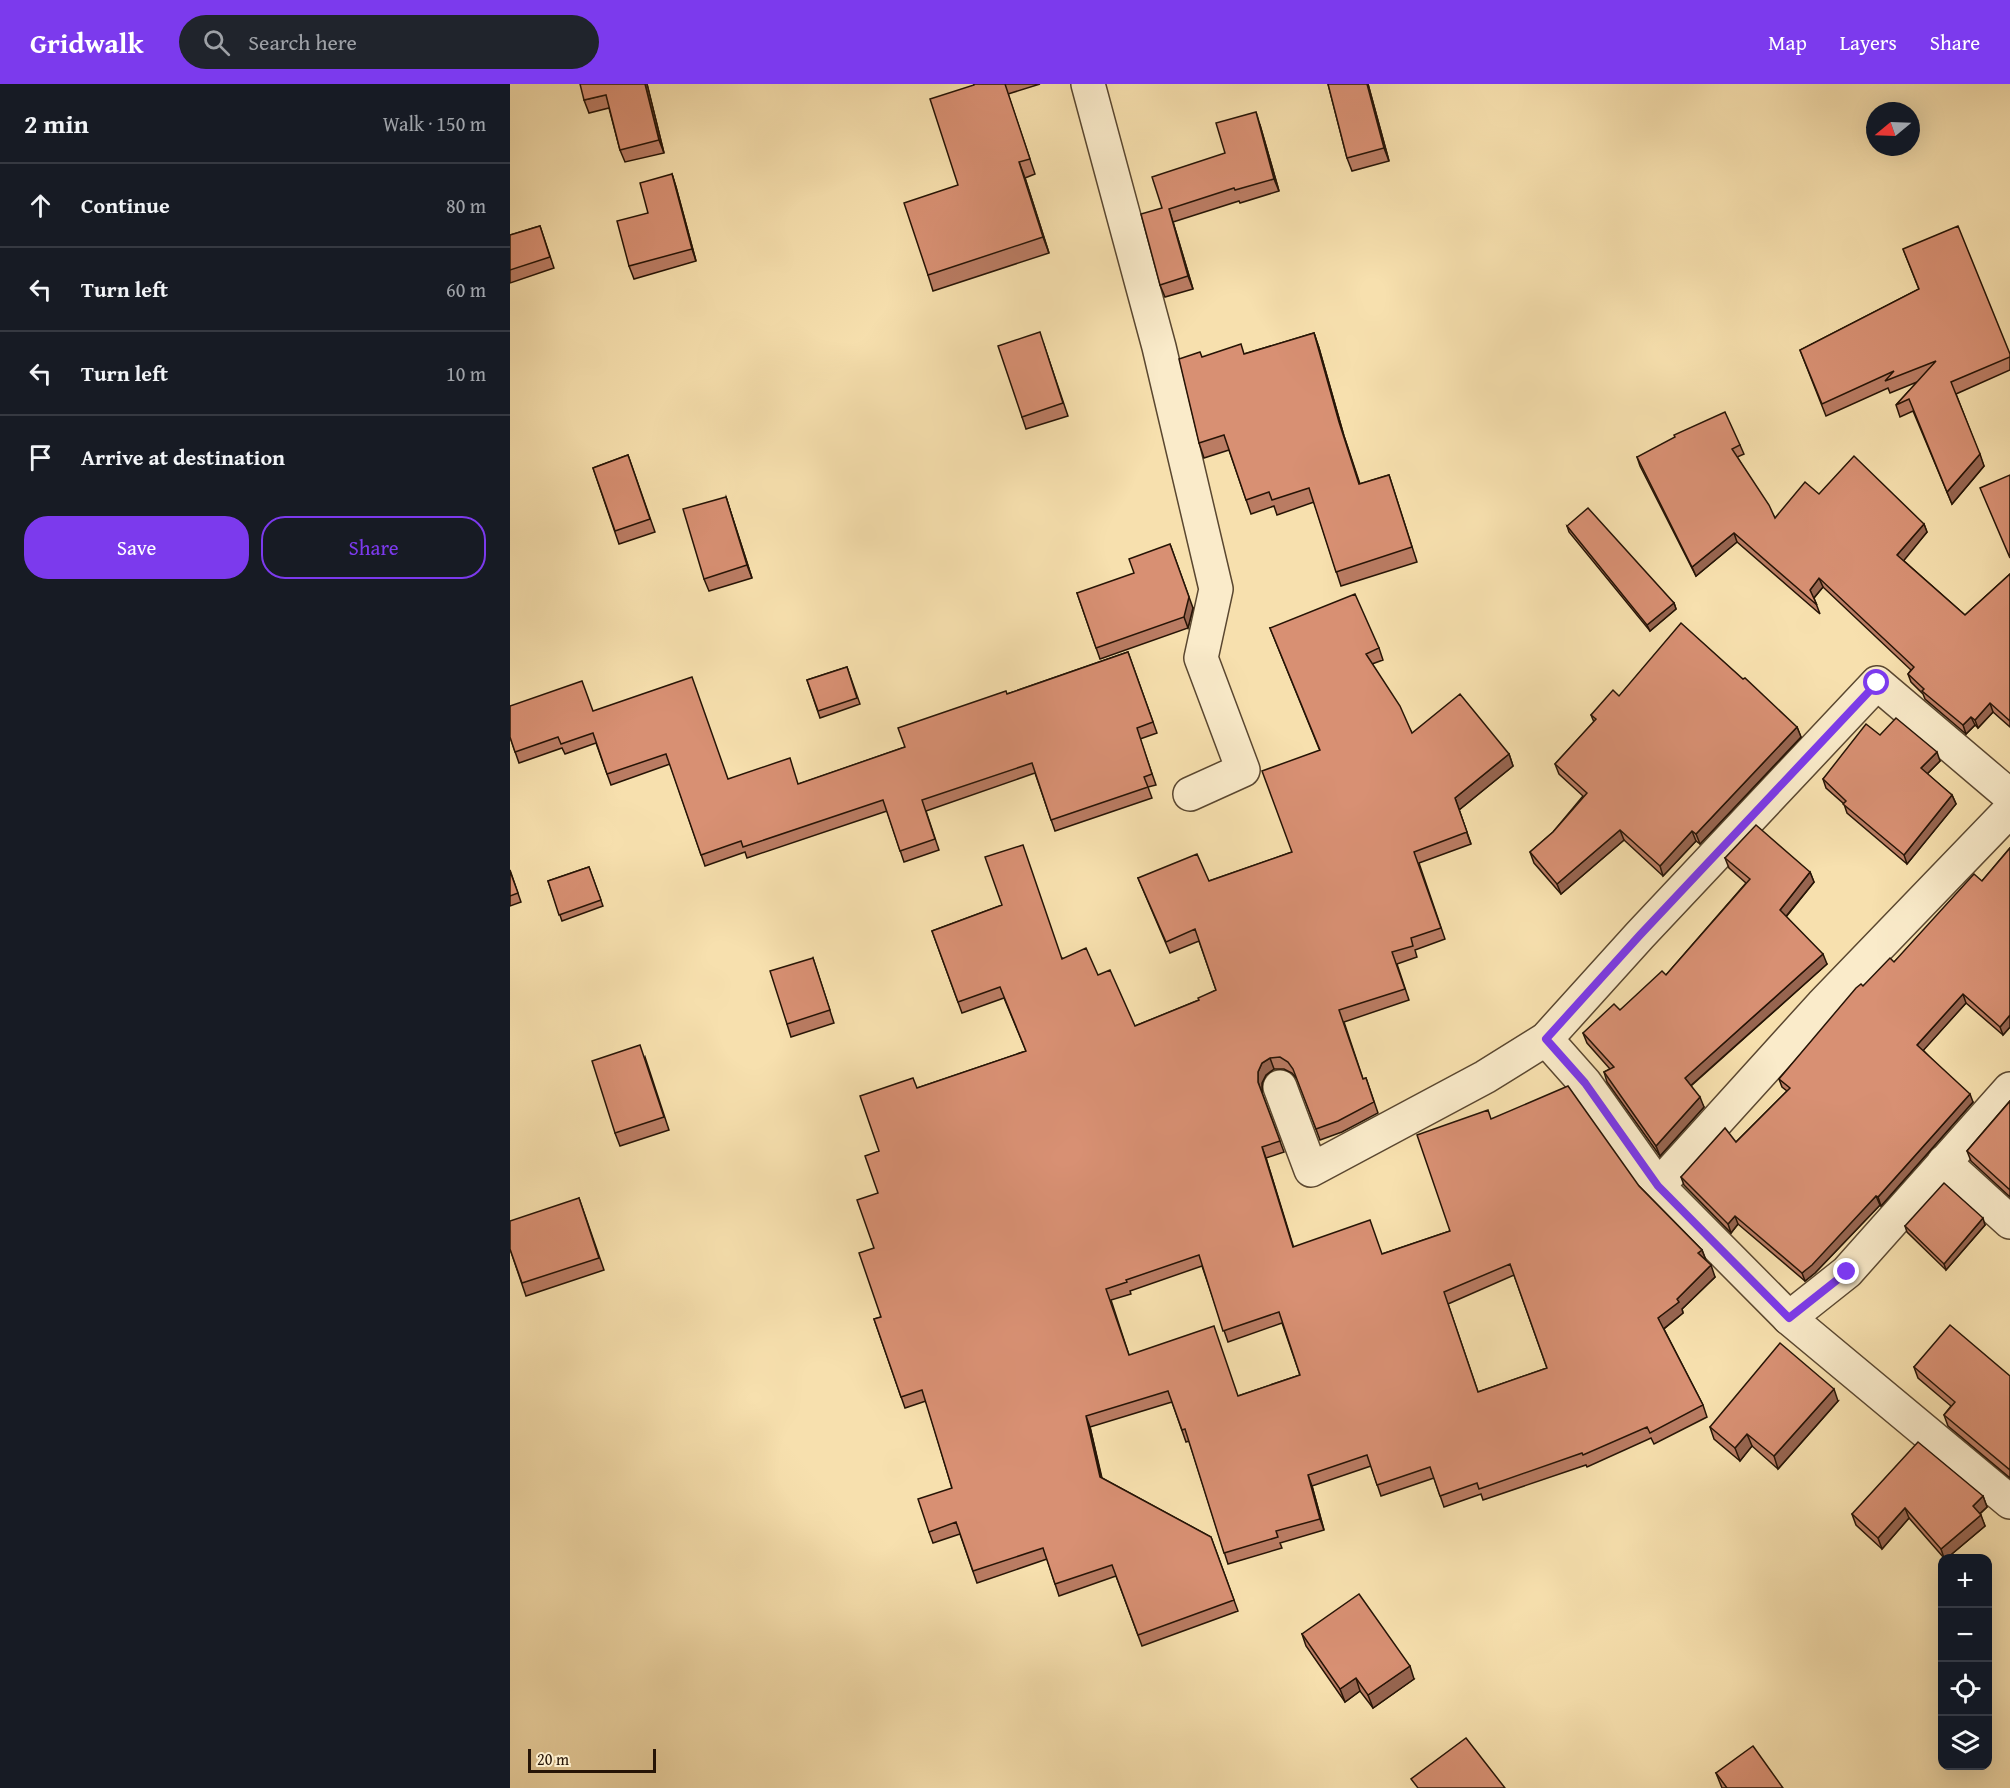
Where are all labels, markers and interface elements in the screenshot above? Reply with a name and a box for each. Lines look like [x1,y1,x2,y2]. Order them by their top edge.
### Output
search box [179,15,599,69]
text: Gridwalk [30,22,143,63]
icon: search [200,26,233,59]
text: Search here [248,26,357,58]
text: Map [1768,27,1807,58]
text: Layers [1840,27,1897,58]
text: Share [1930,27,1980,58]
north arrow [1866,102,1920,156]
text: 2 min [24,104,89,143]
text: Walk · 150 m [383,109,486,138]
icon: ahead [24,189,57,222]
text: Continue [81,189,170,221]
text: 80 m [446,191,486,220]
icon: left [24,273,57,306]
text: Turn left [81,273,168,305]
text: 60 m [446,275,486,304]
icon: left [24,357,57,390]
text: Turn left [81,357,168,389]
text: 10 m [446,359,486,388]
icon: arrive [24,441,57,474]
text: Arrive at destination [81,441,285,473]
button: Save [24,516,249,579]
button: Share [261,516,486,579]
route start [1863,669,1889,695]
route end [1833,1258,1859,1284]
map controls [1938,1554,1992,1770]
button: + [1938,1554,1992,1608]
button: − [1938,1608,1992,1662]
button: locate [1938,1662,1992,1716]
button: layers [1938,1716,1992,1770]
scale bar [528,1746,656,1774]
text: 20 m [537,1747,569,1771]

